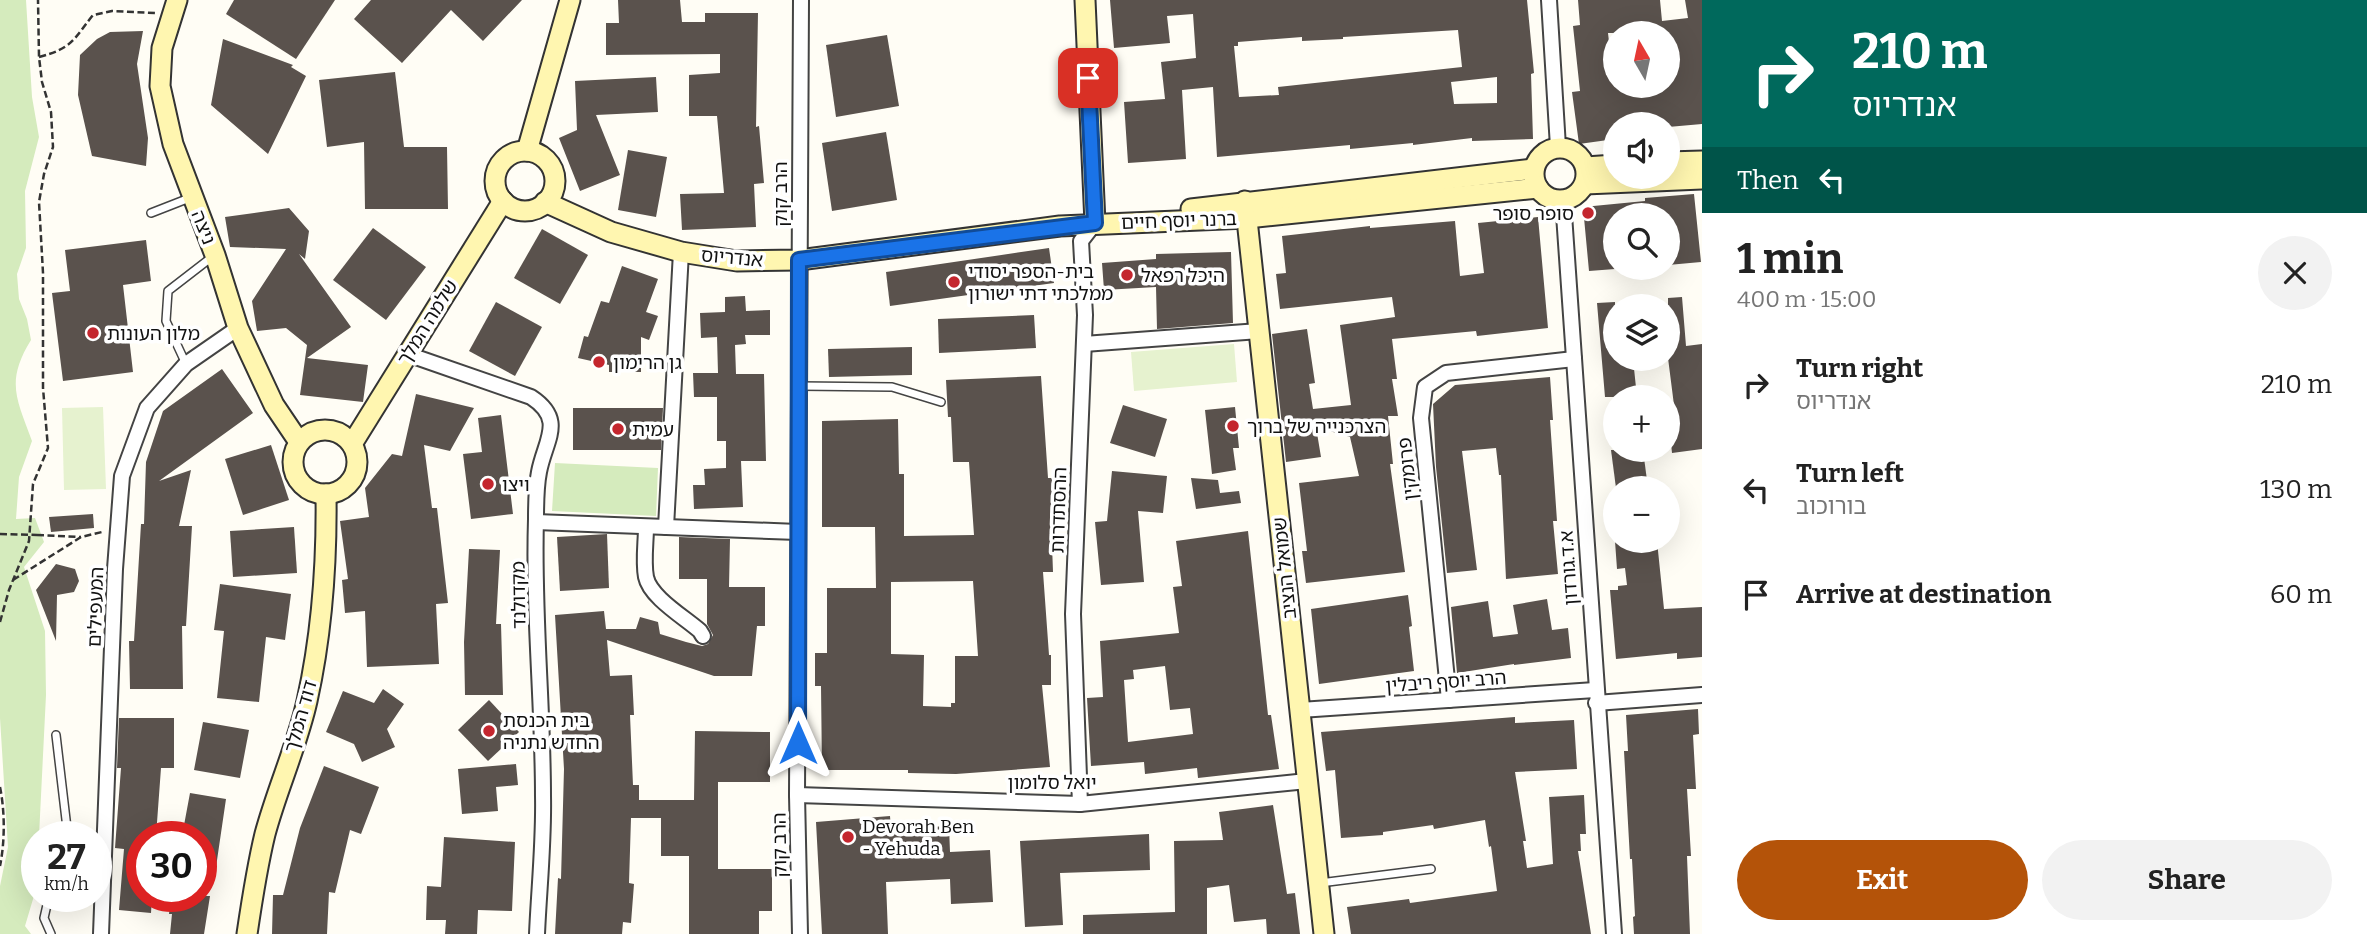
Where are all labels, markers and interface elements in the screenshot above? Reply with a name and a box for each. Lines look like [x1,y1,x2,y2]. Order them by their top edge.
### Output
north arrow [1603,21,1680,98]
map controls [1603,21,1680,553]
text: 210 m [1852,22,1987,81]
icon: right [1737,28,1828,119]
pin [1058,48,1118,108]
icon: arrive [1069,59,1107,97]
text: אנדריוס [1852,86,1957,124]
button: sound [1603,112,1680,189]
street label: הרב קוק [769,161,792,227]
icon: left [1813,161,1851,199]
text: Then [1737,165,1799,196]
place label: סופר סופר [1492,202,1574,225]
button: search [1603,203,1680,280]
marker: סופר סופר [1580,205,1596,221]
street label: ניצה [186,207,221,248]
street label: ברנר יוסף חיים [1121,207,1237,234]
text: 1 min [1737,234,1843,284]
button: close [2258,236,2332,310]
street label: אנדריוס [700,243,764,272]
place label: בית-הספר יסודי ממלכתי דתי ישורון [968,260,1113,305]
place label: היכל רפאל [1141,264,1225,287]
marker: היכל רפאל [1119,267,1135,283]
marker: בית-הספר יסודי ממלכתי דתי ישורון [946,274,962,290]
street label: שלמה המלך [392,275,463,369]
text: 400 m · 15:00 [1737,285,1876,313]
button: layers [1603,294,1680,371]
place label: מלון העונות [107,322,200,345]
marker: מלון העונות [85,325,101,341]
place label: גן הרימון [613,351,682,374]
text: Turn right [1796,353,1923,384]
marker: גן הרימון [591,354,607,370]
icon: right [1737,366,1775,404]
text: 210 m [2261,369,2332,400]
button: + [1603,385,1680,462]
text: אנדריוס [1796,387,1871,415]
place label: הצרכנייה של ברוך [1247,415,1386,438]
place label: עמית [632,418,674,441]
marker: הצרכנייה של ברוך [1225,418,1241,434]
marker: עמית [610,421,626,437]
street label: פרומקין [1393,436,1422,502]
text: Turn left [1796,458,1904,489]
street label: ההסתדרות [1045,466,1072,554]
icon: left [1737,471,1775,509]
place label: ויצו [502,473,530,496]
text: 130 m [2260,474,2332,505]
marker: ויצו [480,476,496,492]
button: − [1603,476,1680,553]
text: בורוכוב [1796,492,1867,520]
street label: שמואל הנציב [1268,516,1301,620]
street label: א.ד.גורדון [1554,530,1583,606]
street label: מקדולנד [506,561,531,629]
street label: המעפילים [83,566,108,648]
icon: arrive [1737,576,1775,614]
text: Arrive at destination [1796,579,2051,610]
text: 60 m [2270,579,2332,610]
street label: הרב יוסף ריבלין [1385,666,1507,697]
street label: דוד המלך [279,677,322,755]
position arrow [761,706,835,780]
place label: בית הכנסת החדש נתניה [503,709,600,754]
marker: בית הכנסת החדש נתניה [481,723,497,739]
street label: יואל סלומון [1007,771,1097,794]
street label: הרב קוק [767,812,792,878]
place label: Devorah Ben - Yehuda [862,815,974,860]
speed limit sign: 30 [126,821,217,912]
marker: Devorah Ben - Yehuda [840,829,856,845]
text: 27 [47,836,86,878]
button: Exit [1737,840,2028,920]
button: Share [2042,840,2332,920]
text: km/h [44,873,89,895]

